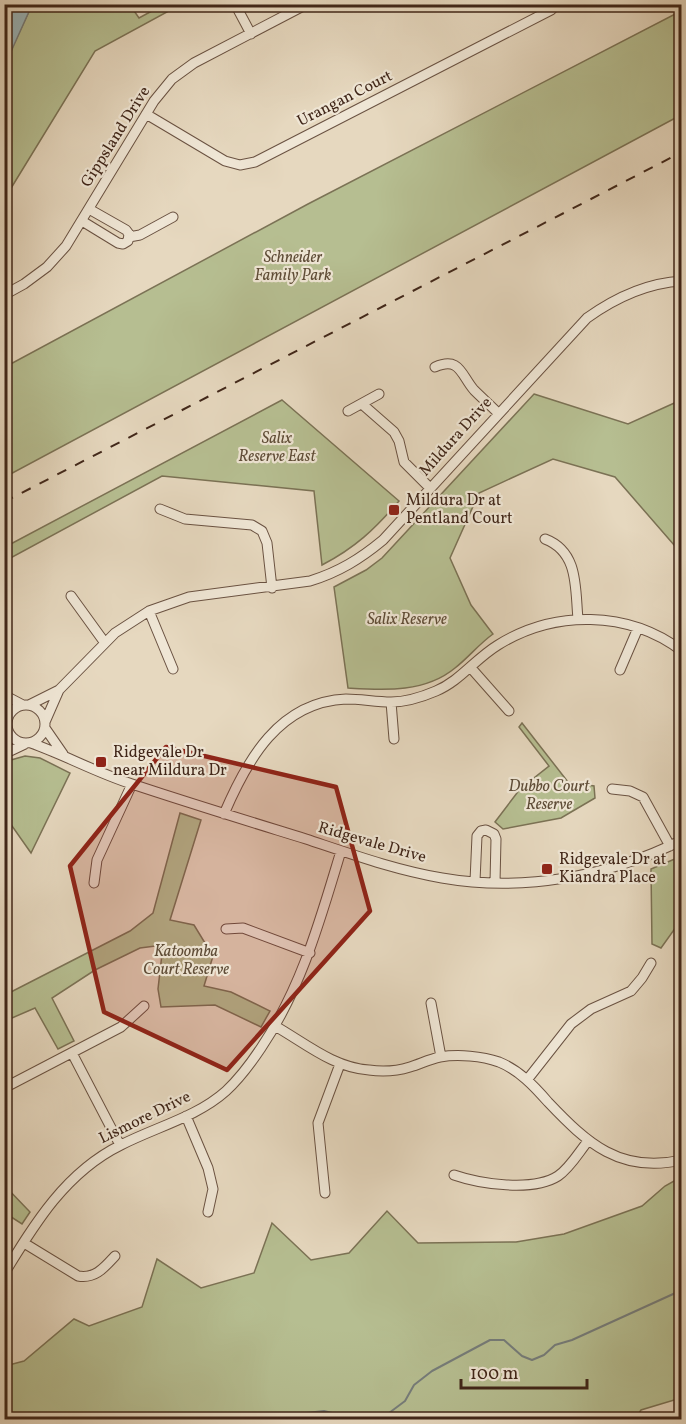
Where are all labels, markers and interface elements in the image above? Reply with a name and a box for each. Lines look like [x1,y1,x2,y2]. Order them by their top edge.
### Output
street label: Urangan Court [294,65,397,132]
street label: Gippsland Drive [76,82,156,192]
park label: Schneider Family Park [255,247,332,287]
street label: Mildura Drive [415,393,497,481]
park label: Salix Reserve East [238,428,316,468]
place label: Mildura Dr at Pentland Court [406,490,513,530]
marker: Mildura Dr at Pentland Court [387,503,401,517]
park label: Salix Reserve [367,609,447,631]
place label: Ridgevale Dr near Mildura Dr [113,742,227,782]
marker: Ridgevale Dr near Mildura Dr [94,755,108,769]
park label: Dubbo Court Reserve [509,776,590,816]
street label: Ridgevale Drive [315,817,429,869]
place label: Ridgevale Dr at Kiandra Place [559,849,667,889]
marker: Ridgevale Dr at Kiandra Place [540,862,554,876]
park label: Katoomba Court Reserve [143,941,229,981]
street label: Lismore Drive [95,1086,195,1150]
scale bar [461,1352,587,1390]
text: 100 m [470,1362,519,1387]

